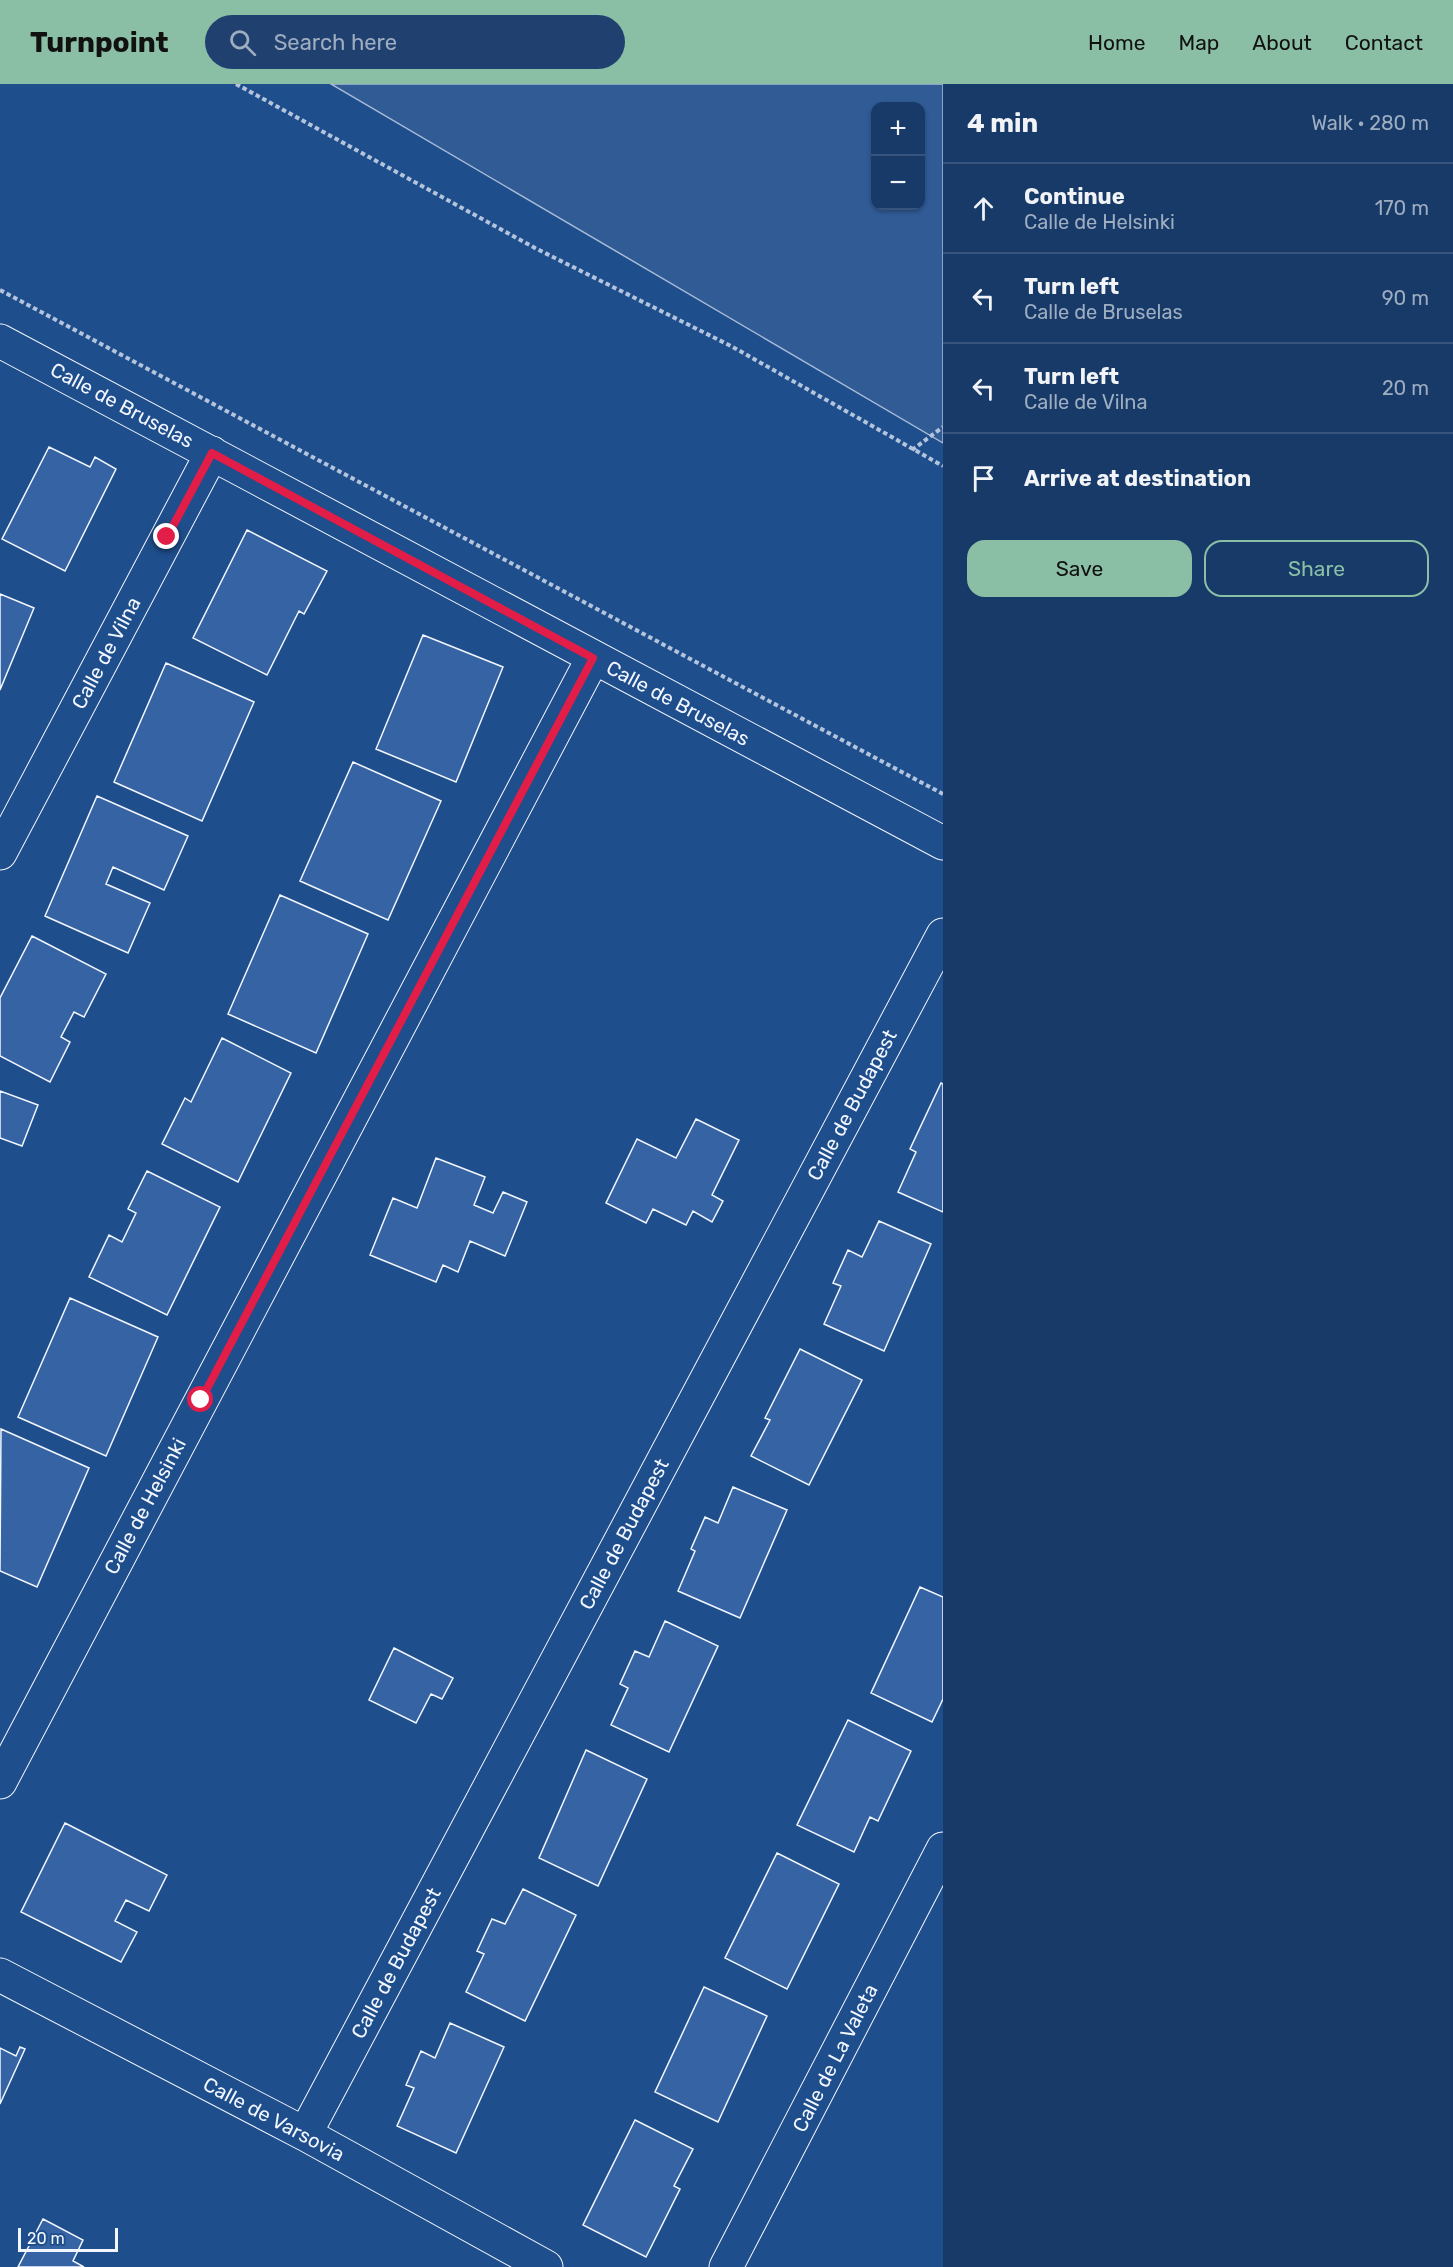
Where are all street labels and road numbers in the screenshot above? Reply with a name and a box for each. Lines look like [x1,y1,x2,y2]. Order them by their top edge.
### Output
street label: Calle de Bruselas [46,357,198,453]
street label: Calle de Vilna [66,593,146,713]
street label: Calle de Bruselas [602,655,754,751]
street label: Calle de Budapest [802,1025,902,1185]
street label: Calle de Helsinki [99,1434,191,1578]
street label: Calle de Budapest [574,1454,674,1614]
street label: Calle de Budapest [346,1883,446,2043]
street label: Calle de La Valeta [787,1980,883,2136]
street label: Calle de Varsovia [199,2072,349,2166]

